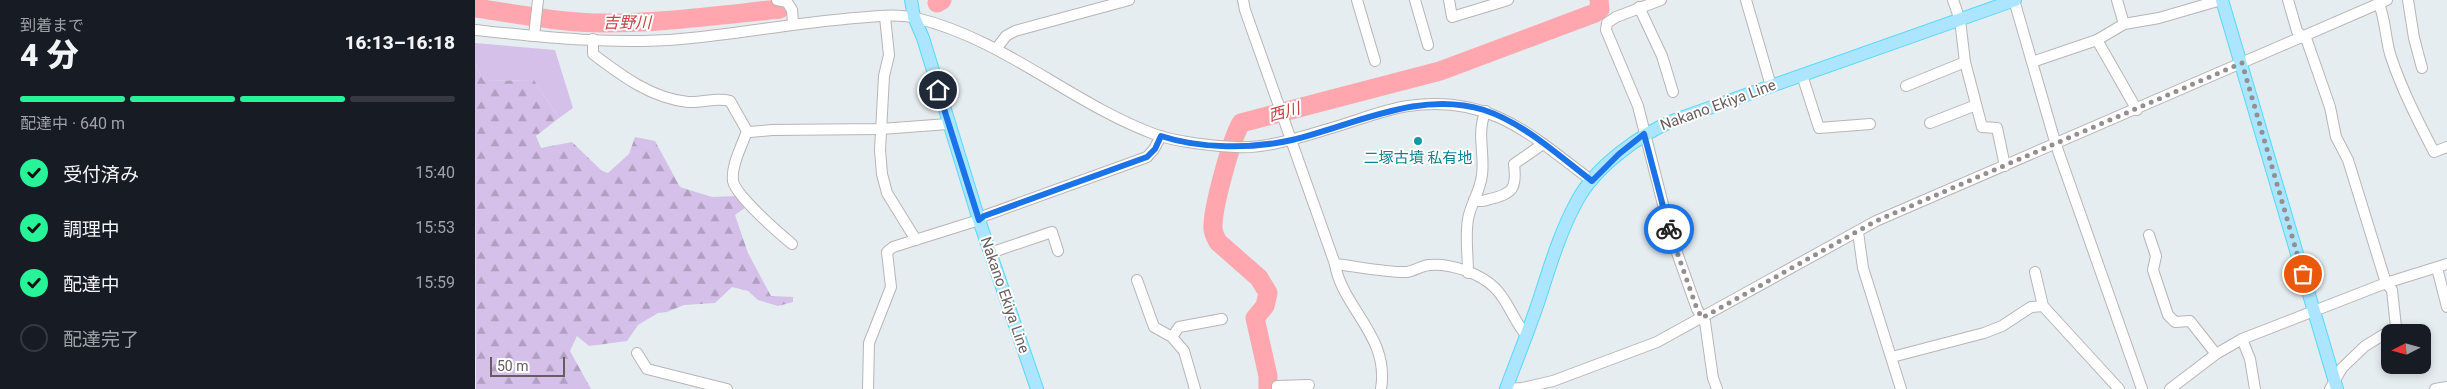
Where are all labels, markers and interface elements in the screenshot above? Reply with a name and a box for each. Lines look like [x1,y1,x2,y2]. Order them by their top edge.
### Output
water label: 吉野川 [603,13,653,32]
text: 到着まで [20,16,84,35]
text: 16:13–16:18 [344,31,455,54]
text: 4 分 [20,36,78,74]
pin [917,69,959,111]
icon: home [924,76,952,104]
street label: Nakano Ekiya Line [1658,76,1778,134]
water label: 西川 [1266,98,1304,125]
text: 配達中 · 640 m [20,114,125,133]
marker: 二塚古墳 私有地 [1412,135,1424,147]
place label: 二塚古墳 私有地 [1364,149,1472,167]
icon: check [20,159,48,187]
text: 受付済み [63,163,139,186]
text: 15:40 [415,163,455,182]
courier [1644,204,1694,254]
icon: check [20,214,48,242]
icon: bike [1655,215,1683,243]
text: 調理中 [63,218,120,241]
text: 15:53 [415,218,455,237]
street label: Nakano Ekiya Line [977,234,1033,356]
pin [2282,253,2324,295]
icon: bag [2289,260,2317,288]
icon: check [20,269,48,297]
text: 配達中 [63,273,120,296]
text: 15:59 [415,273,455,292]
north arrow [2381,324,2431,374]
map controls [2381,324,2431,374]
text: 配達完了 [63,328,139,351]
scale bar [490,354,565,377]
text: 50 m [497,358,529,374]

